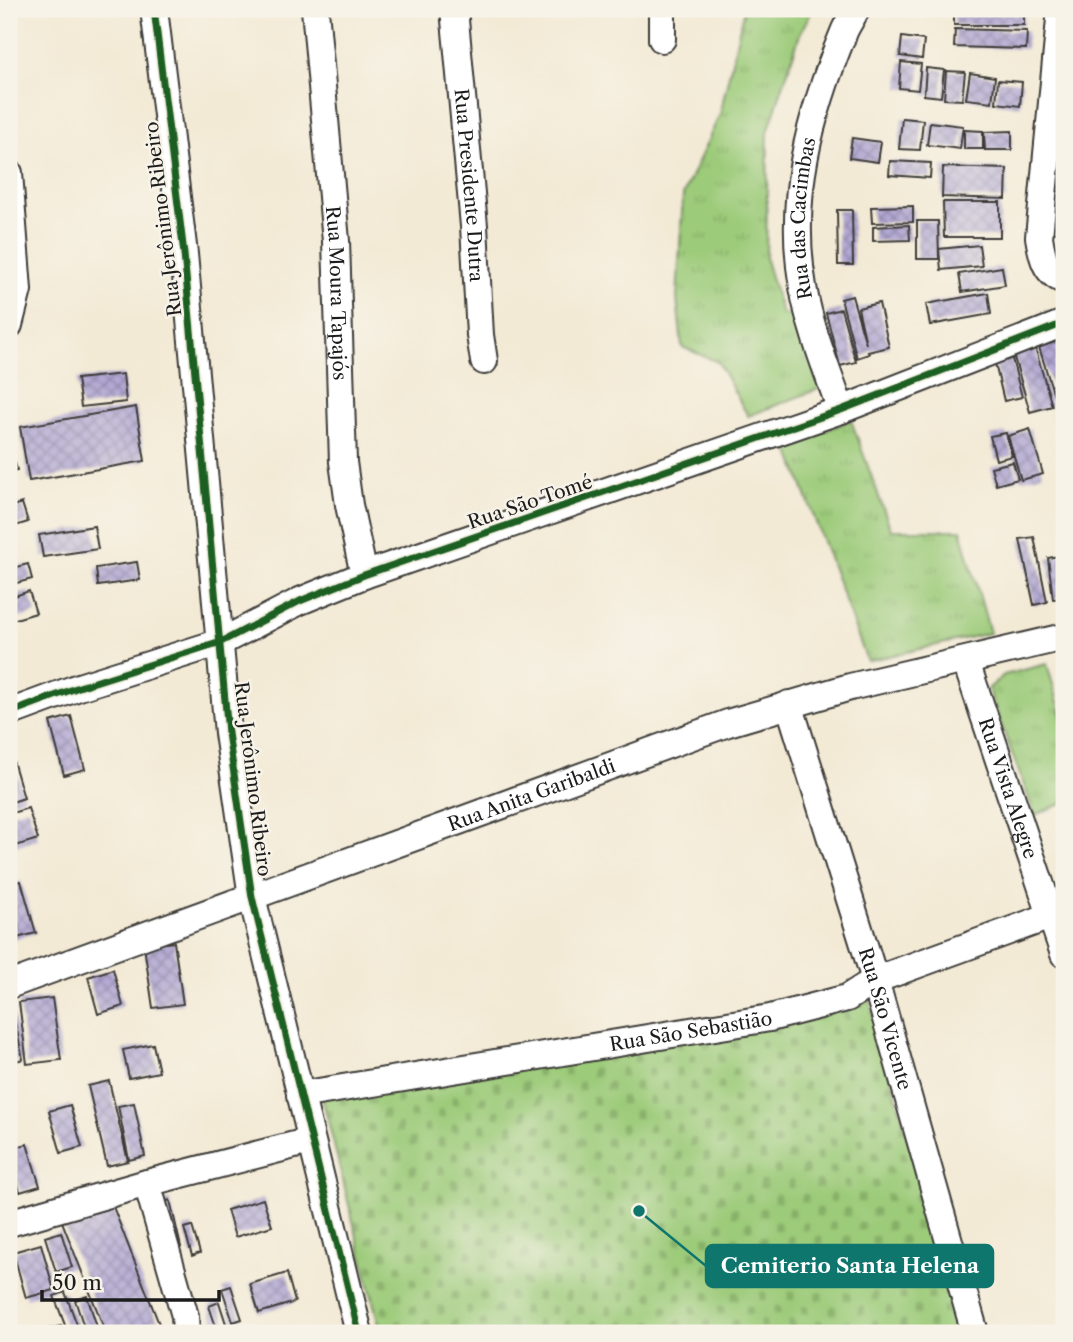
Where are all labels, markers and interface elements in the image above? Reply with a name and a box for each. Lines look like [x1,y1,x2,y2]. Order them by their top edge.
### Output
street label: Rua Presidente Dutra [450,88,489,283]
street label: Rua Jerônimo Ribeiro [140,120,186,318]
street label: Rua das Cacimbas [786,135,820,302]
street label: Rua Moura Tapajós [321,205,352,381]
street label: Rua São Tomé [465,470,595,534]
street label: Rua Jerônimo Ribeiro [230,680,276,878]
street label: Rua Vista Alegre [974,715,1043,861]
street label: Rua Anita Garibaldi [444,754,619,836]
street label: Rua São Vicente [854,944,917,1092]
street label: Rua São Sebastião [608,1006,774,1056]
callout: Cemiterio Santa Helena [706,1245,993,1287]
text: Cemiterio Santa Helena [721,1253,980,1278]
scale bar [42,1258,219,1302]
text: 50 m [52,1270,102,1295]

